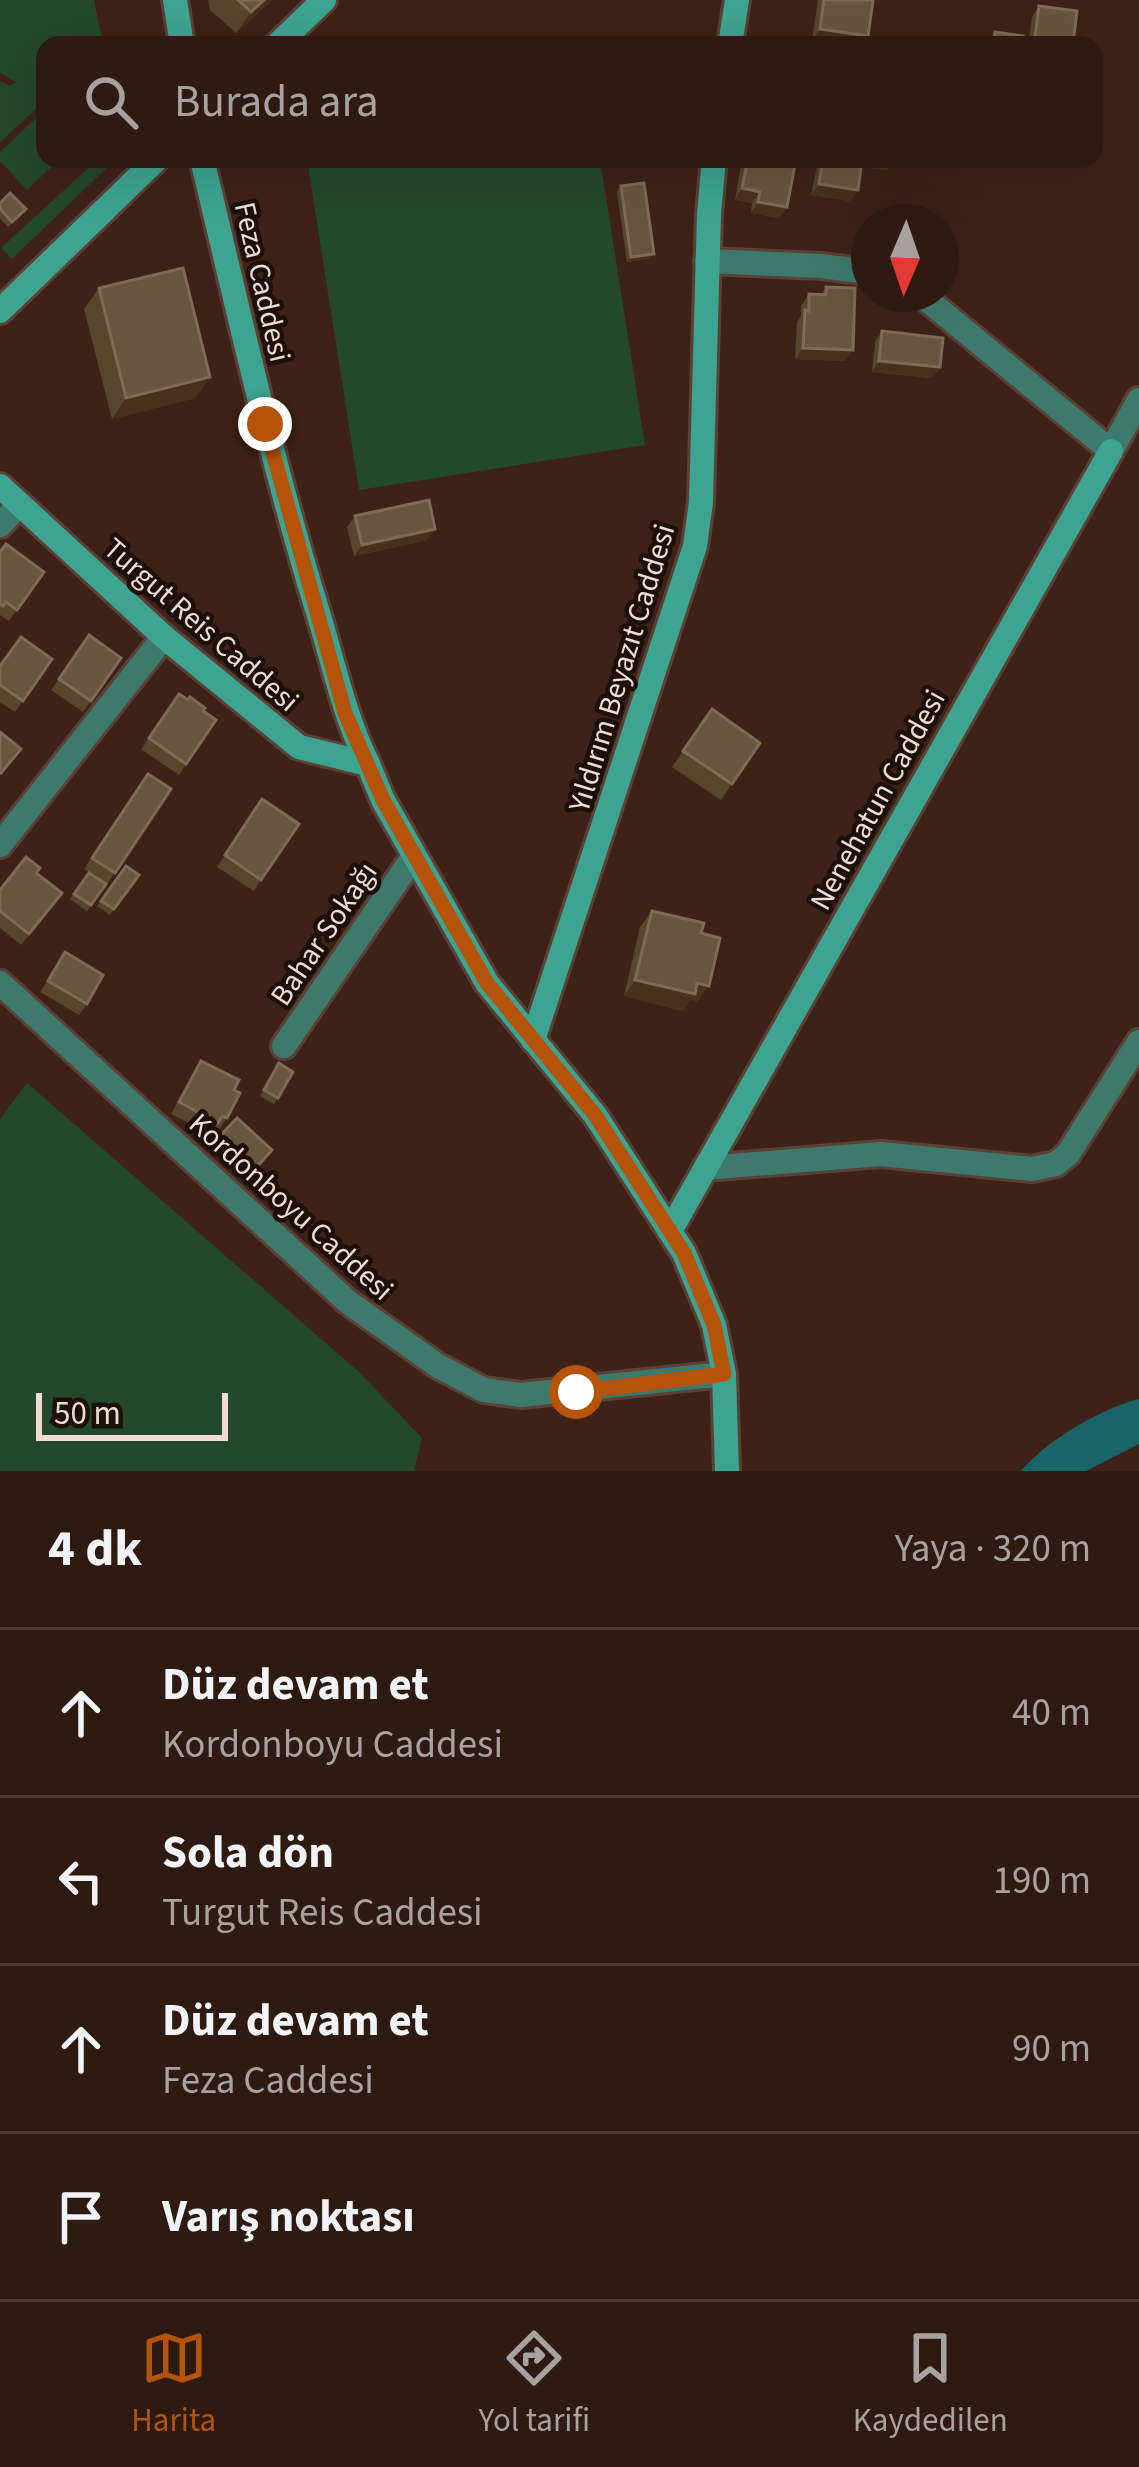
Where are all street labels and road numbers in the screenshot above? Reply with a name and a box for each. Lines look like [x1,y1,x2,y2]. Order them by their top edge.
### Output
street label: Feza Caddesi [223,198,301,366]
street label: Yıldırım Beyazıt Caddesi [557,519,686,818]
street label: Turgut Reis Caddesi [94,528,308,722]
street label: Nenehatun Caddesi [800,682,956,918]
street label: Bahar Sokağı [260,854,388,1014]
street label: Kordonboyu Caddesi [179,1103,403,1311]

